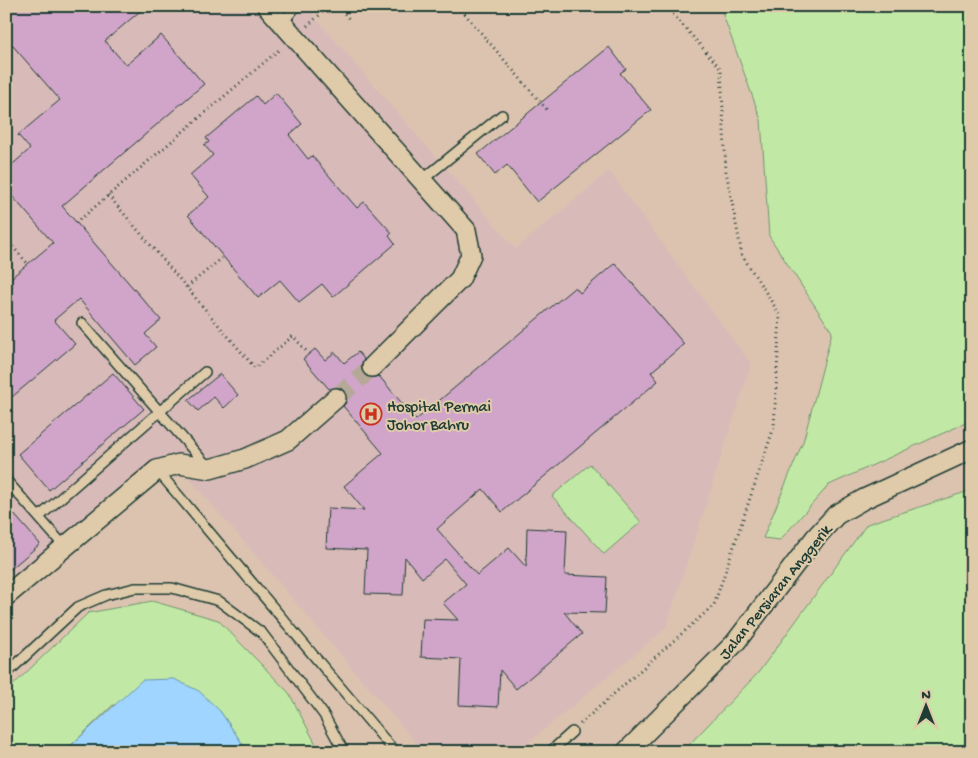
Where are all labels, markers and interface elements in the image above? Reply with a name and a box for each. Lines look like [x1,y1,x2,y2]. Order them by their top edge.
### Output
place label: Hospital Permai Johor Bahru [387,399,491,436]
hospital icon: Hospital Permai Johor Bahru [359,402,383,426]
street label: Jalan Persiaran Anggerik [717,521,838,664]
north arrow [900,680,950,730]
text: N [921,687,931,704]

